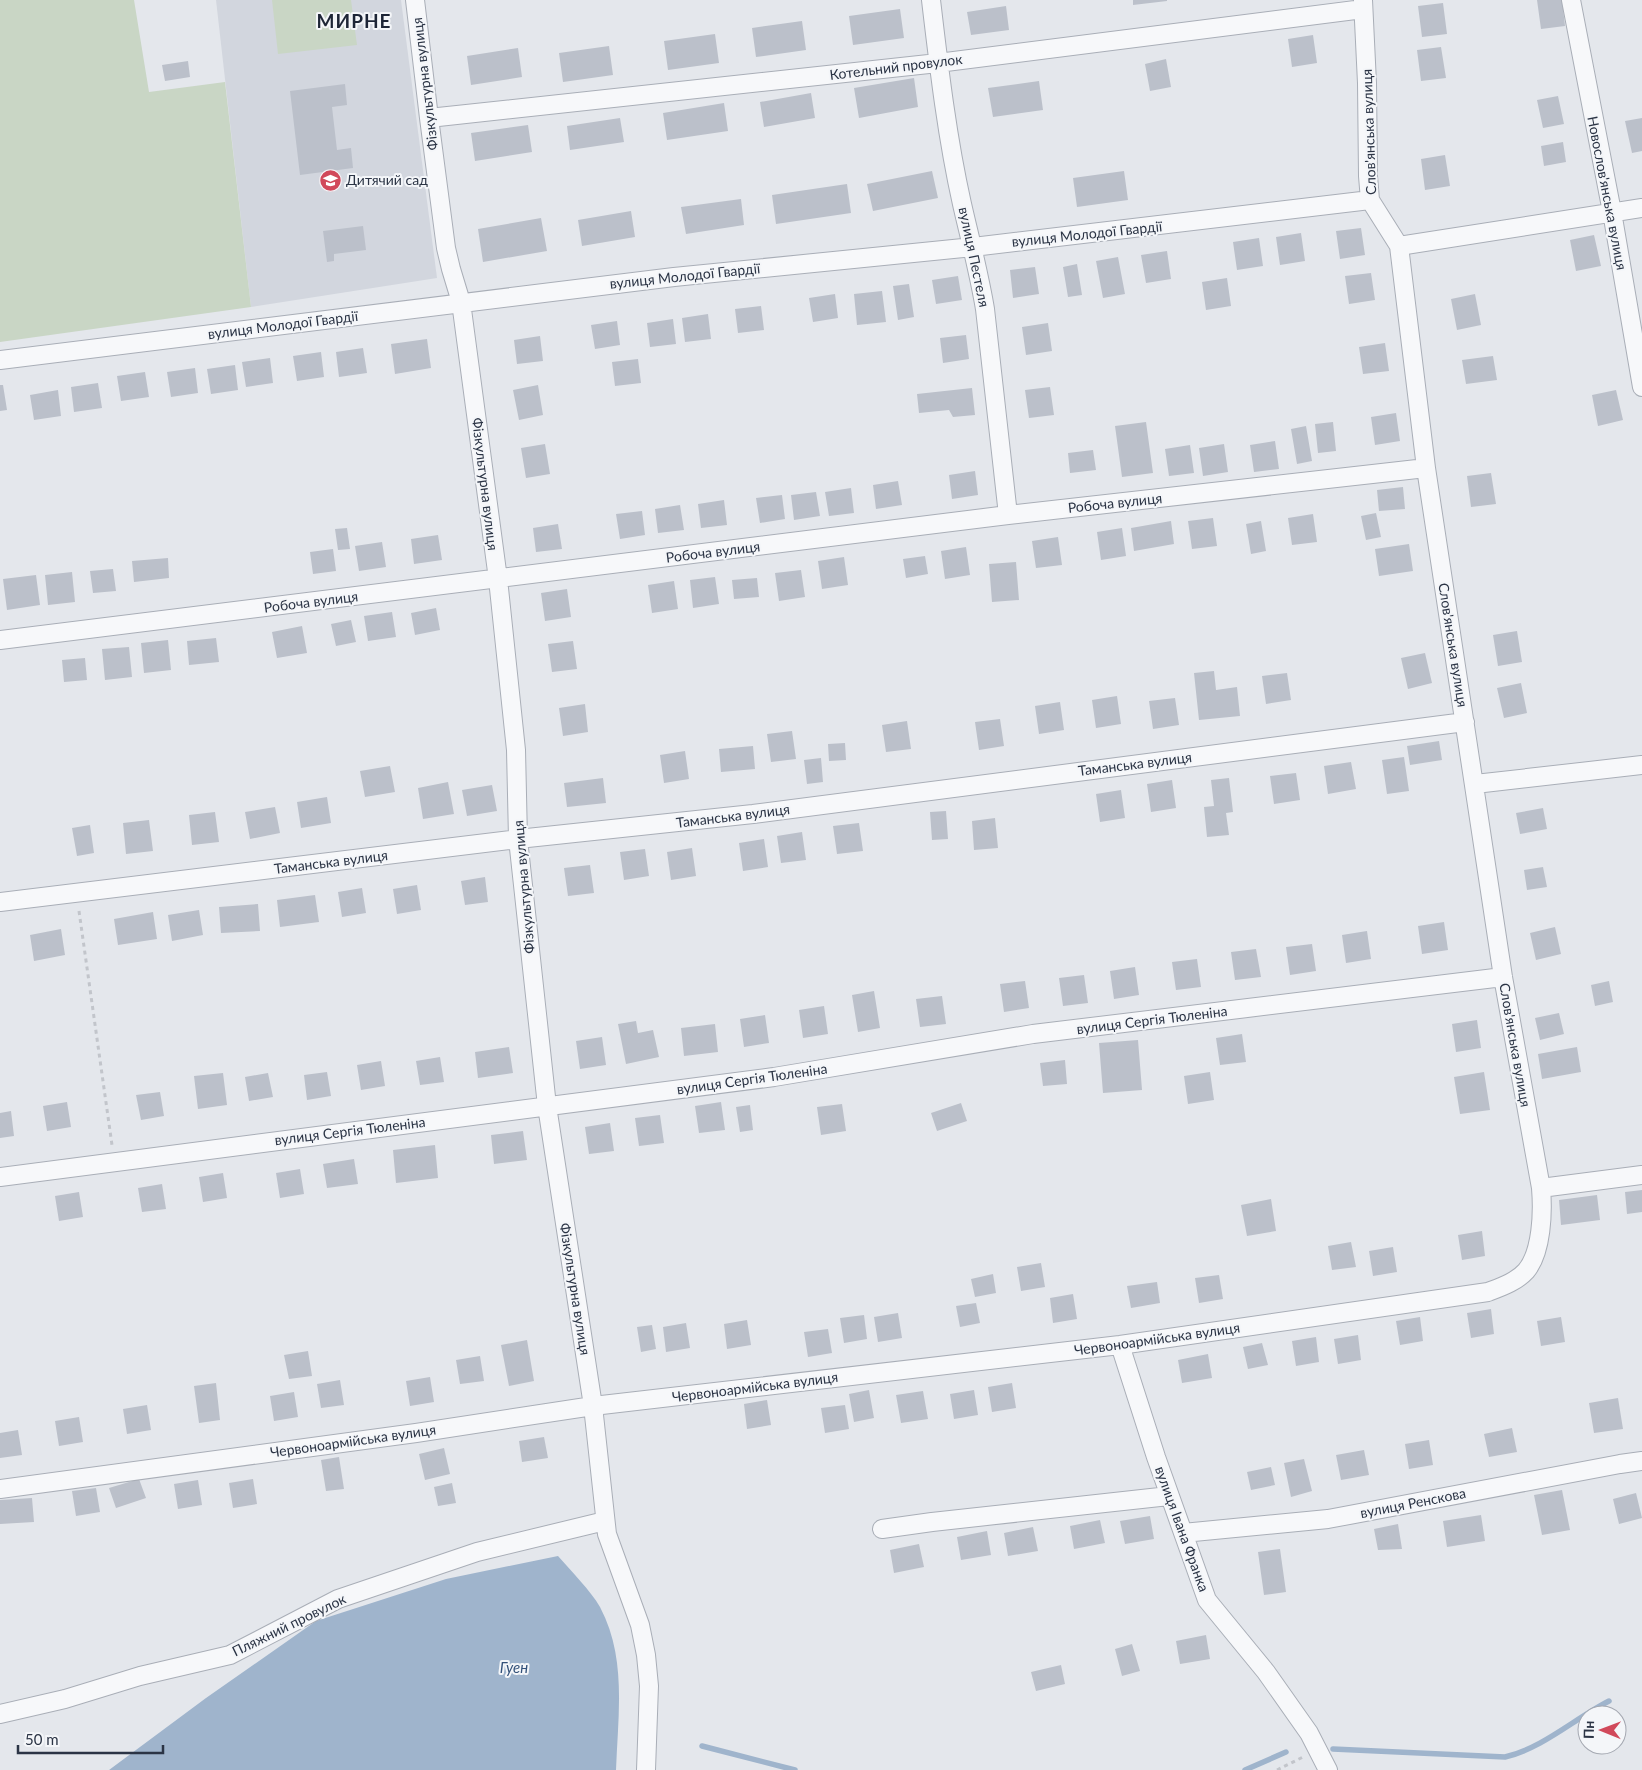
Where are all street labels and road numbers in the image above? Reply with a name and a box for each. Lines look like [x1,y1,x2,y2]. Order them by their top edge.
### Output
street label: Фізкультурна вулиця [408,17,441,151]
street label: Котельний провулок [829,50,964,83]
street label: Слов'янська вулиця [1358,69,1379,195]
street label: Новослов'янська вулиця [1584,114,1631,271]
street label: вулиця Пестеля [956,205,993,309]
street label: вулиця Молодої Гвардії [1011,217,1164,250]
street label: вулиця Молодої Гвардії [609,259,762,292]
street label: вулиця Молодої Гвардії [207,307,360,342]
street label: Фізкультурна вулиця [469,417,502,551]
street label: Робоча вулиця [1067,489,1163,516]
street label: Робоча вулиця [665,537,761,566]
street label: Слов'янська вулиця [1435,581,1472,708]
street label: Робоча вулиця [263,587,359,616]
street label: Таманська вулиця [1077,748,1193,779]
street label: Таманська вулиця [675,800,791,831]
street label: Фізкультурна вулиця [509,820,538,954]
street label: Таманська вулиця [273,846,389,877]
street label: Слов'янська вулиця [1496,981,1535,1108]
street label: вулиця Сергія Тюленіна [1076,1002,1228,1037]
street label: вулиця Сергія Тюленіна [676,1060,828,1097]
street label: вулиця Сергія Тюленіна [274,1113,426,1148]
street label: Фізкультурна вулиця [557,1222,594,1356]
street label: Червоноармійська вулиця [1073,1318,1241,1359]
street label: Червоноармійська вулиця [671,1368,839,1405]
street label: Червоноармійська вулиця [269,1420,437,1461]
street label: вулиця Івана Франка [1152,1464,1213,1594]
street label: вулиця Ренскова [1359,1484,1467,1521]
street label: Пляжний провулок [229,1589,349,1659]

